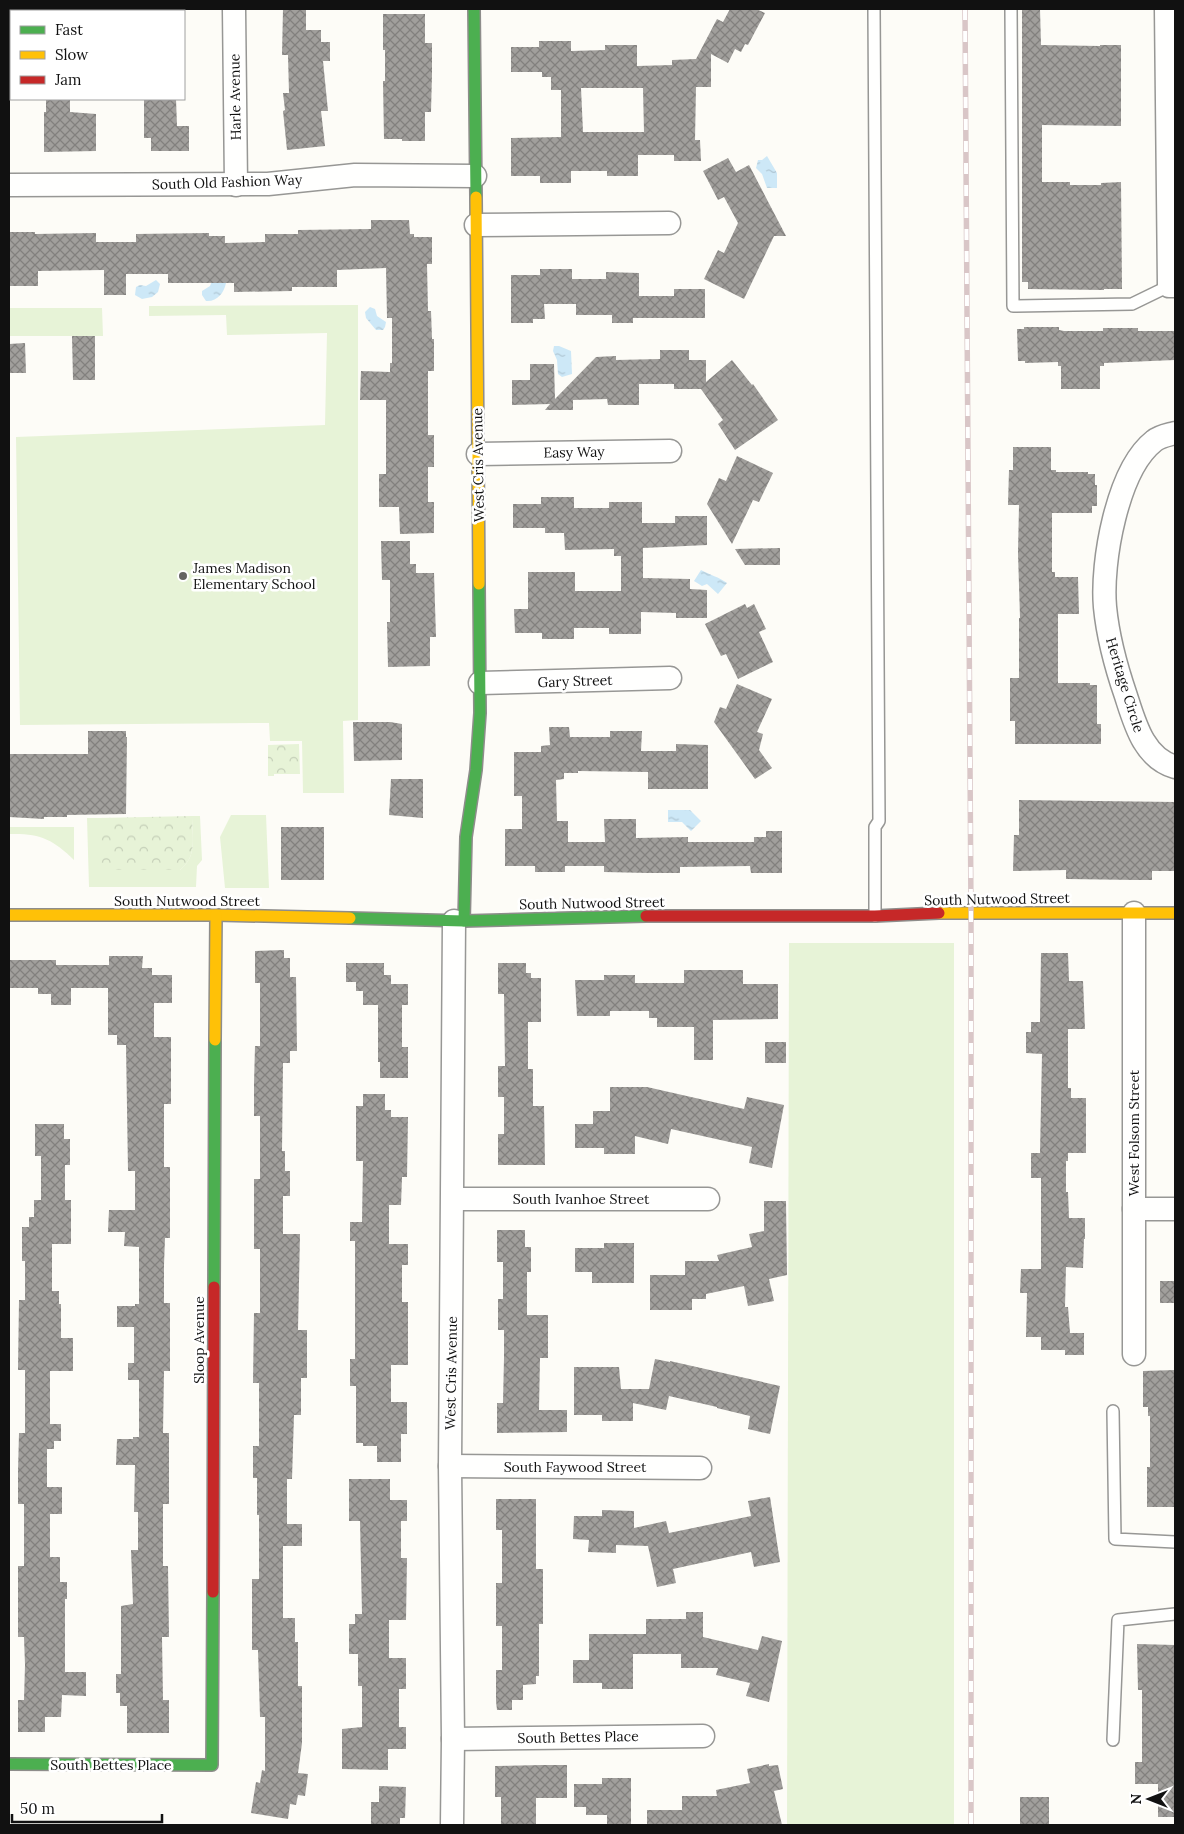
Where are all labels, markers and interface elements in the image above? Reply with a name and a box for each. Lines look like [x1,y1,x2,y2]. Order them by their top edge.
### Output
legend [10,10,185,100]
text: Fast [55,20,83,39]
text: Slow [55,45,88,64]
street label: Harle Avenue [225,53,245,140]
text: Jam [54,70,82,89]
street label: South Old Fashion Way [152,170,303,194]
street label: West Cris Avenue [468,407,488,522]
street label: Easy Way [543,442,605,462]
place label: James Madison Elementary School [192,559,316,593]
marker: James Madison Elementary School [177,570,189,582]
street label: Heritage Circle [1102,635,1148,735]
street label: Gary Street [537,671,613,691]
street label: South Nutwood Street [924,889,1071,909]
street label: South Nutwood Street [114,892,260,910]
street label: South Nutwood Street [519,893,666,913]
street label: West Folsom Street [1125,1069,1143,1196]
street label: South Ivanhoe Street [513,1190,650,1208]
street label: Sloop Avenue [190,1296,208,1384]
street label: West Cris Avenue [441,1315,461,1430]
street label: South Faywood Street [504,1458,647,1476]
street label: South Bettes Place [517,1727,639,1747]
street label: South Bettes Place [50,1756,172,1774]
north arrow [1124,1774,1174,1824]
scale bar [12,1792,162,1824]
text: N [1127,1793,1145,1804]
text: 50 m [20,1799,55,1818]

